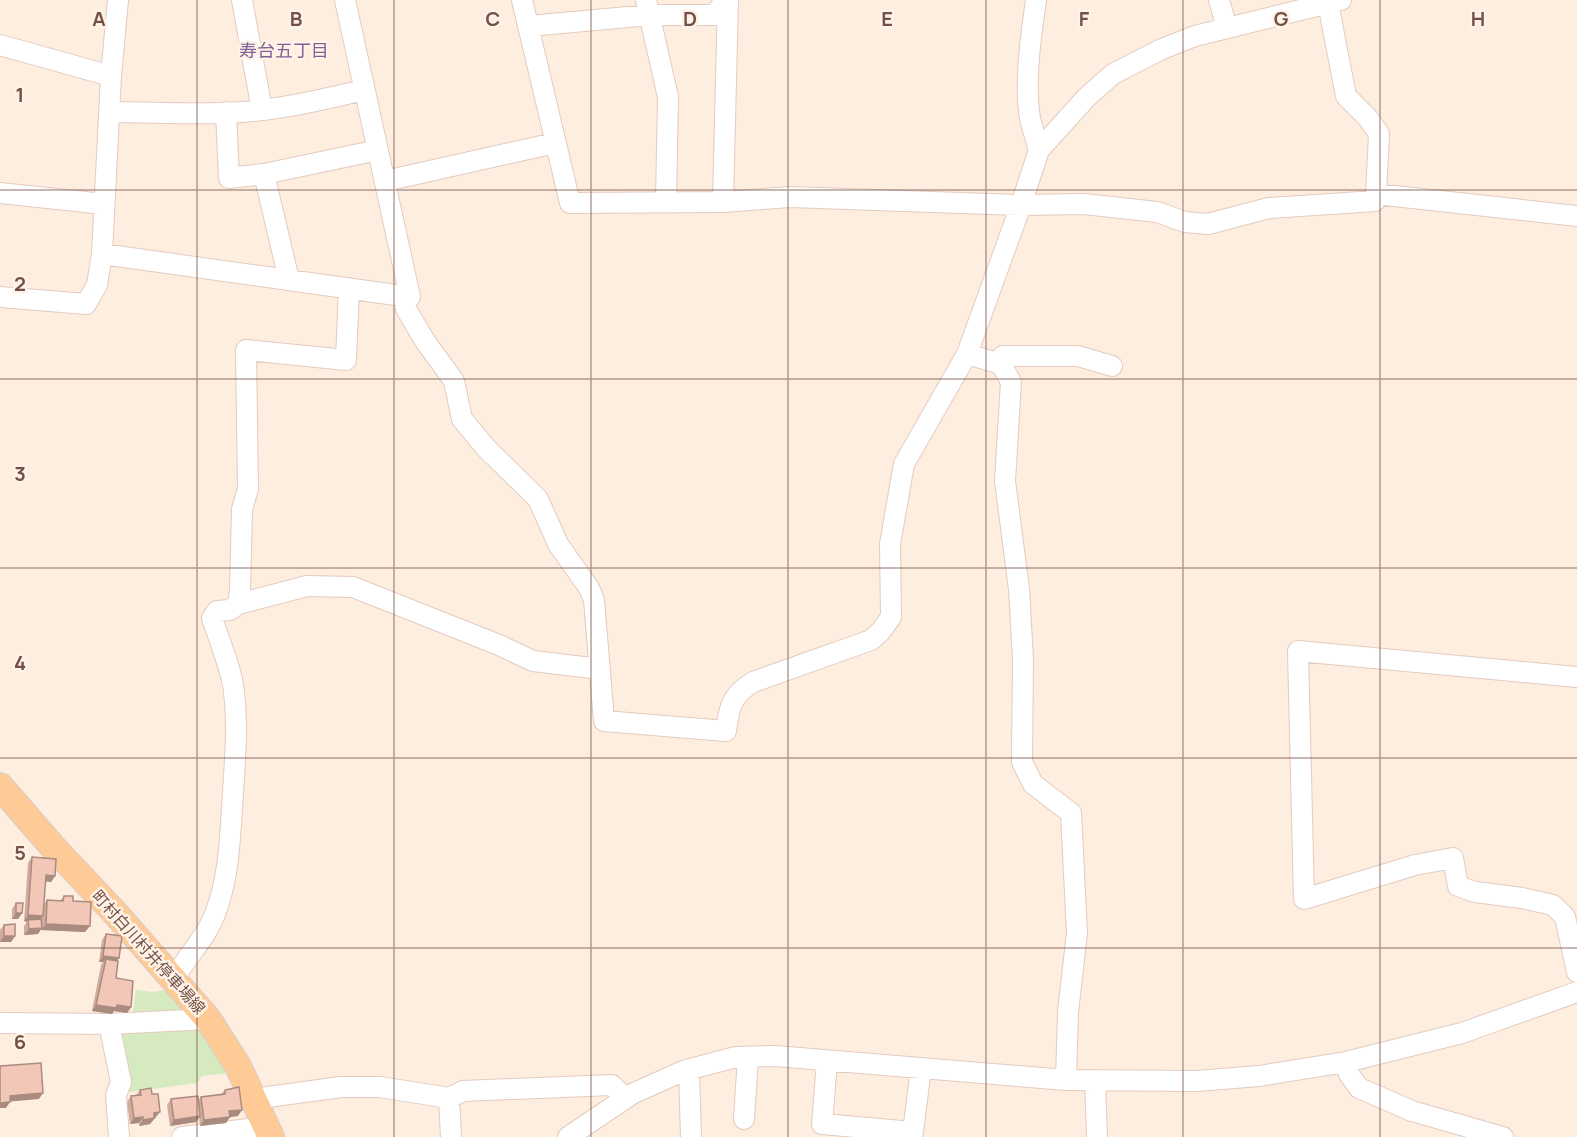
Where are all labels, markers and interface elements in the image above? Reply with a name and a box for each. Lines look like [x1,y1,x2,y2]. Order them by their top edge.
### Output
text: A [92,5,106,32]
text: B [290,5,303,32]
text: C [486,5,500,32]
text: D [683,5,697,32]
text: E [881,5,893,32]
text: F [1079,5,1090,32]
text: G [1274,5,1289,32]
text: H [1471,5,1485,32]
district label: 寿台五丁目 [239,38,329,62]
text: 1 [16,81,24,108]
text: 2 [14,270,26,297]
text: 3 [14,460,26,487]
text: 4 [14,649,26,676]
text: 5 [14,839,26,866]
street label: 町村白川村井停車場線 [87,885,211,1019]
text: 6 [14,1028,26,1055]

